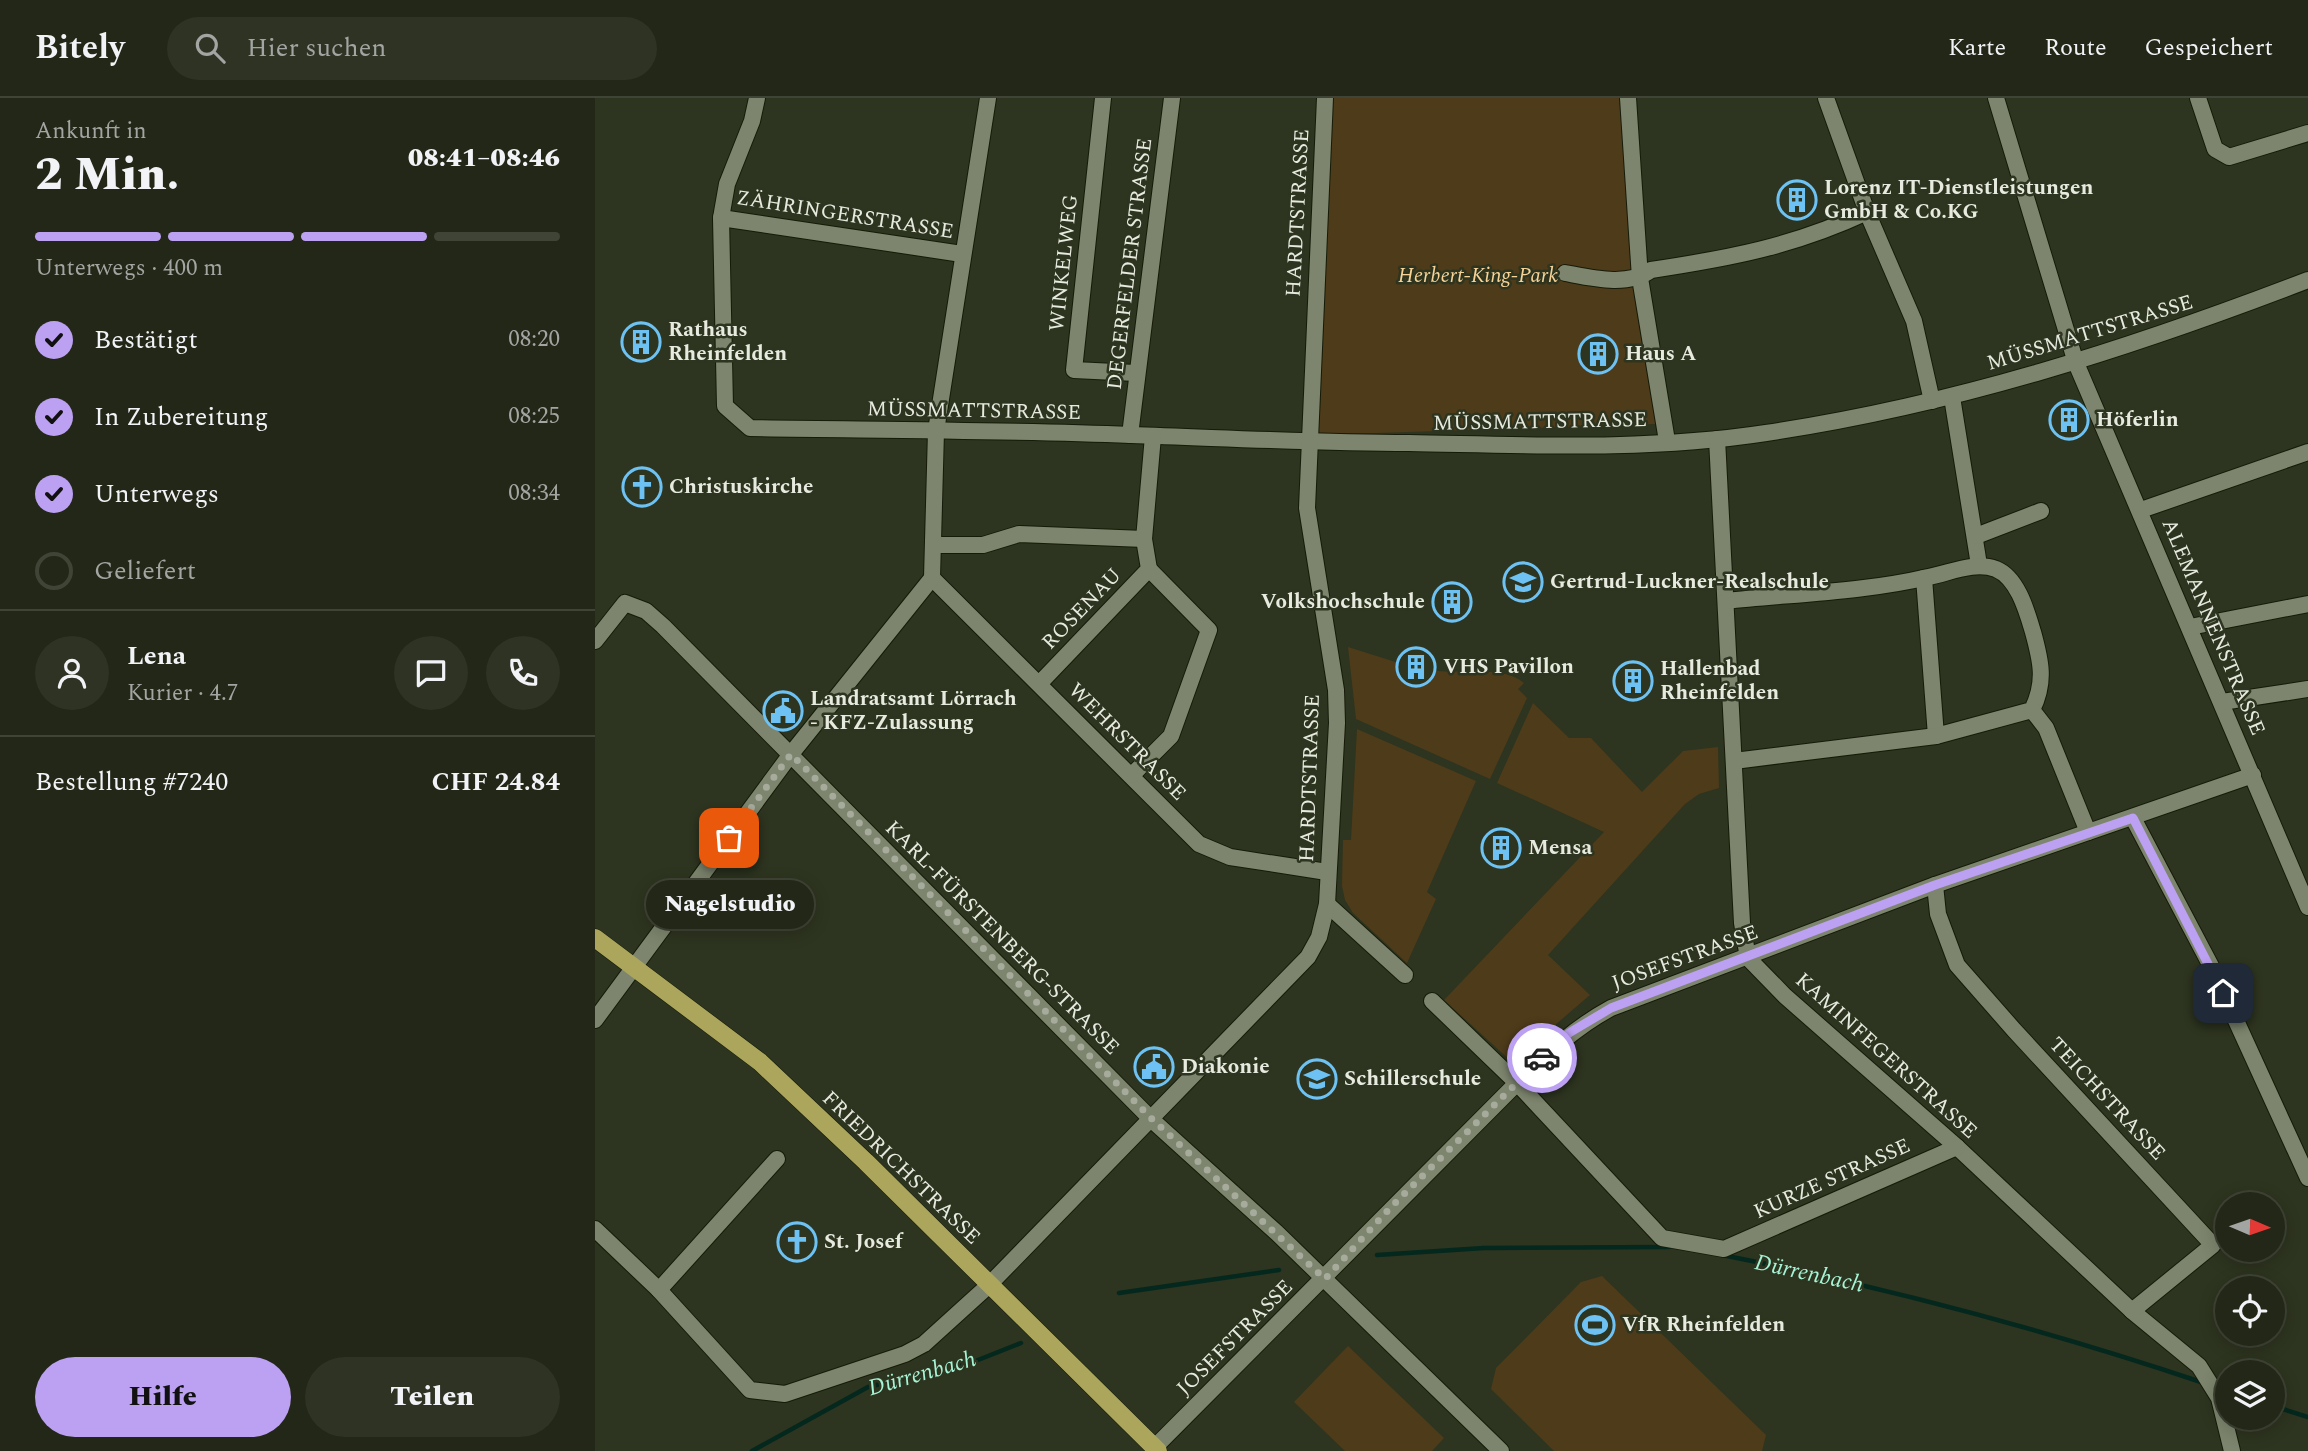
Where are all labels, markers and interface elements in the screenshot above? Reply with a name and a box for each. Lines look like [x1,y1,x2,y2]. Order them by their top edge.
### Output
search box [167,17,657,80]
text: Bitely [35,23,125,73]
text: Hier suchen [247,28,386,68]
icon: search [191,29,229,67]
text: Karte [1948,30,2006,66]
text: Route [2044,30,2107,66]
text: Gespeichert [2145,30,2273,66]
text: Ankunft in [35,114,147,149]
street label: HARDTSTRASSE [1278,128,1318,298]
street label: DEGERFELDER STRASSE [1099,136,1161,392]
text: 08:41–08:46 [408,138,560,178]
text: 2 Min. [35,140,179,210]
place label: Lorenz IT-Dienstleistungen GmbH & Co.KG [1824,172,2094,228]
building icon: Lorenz IT-Dienstleistungen GmbH & Co.KG [1776,179,1818,221]
street label: ZÄHRINGERSTRASSE [734,182,956,248]
street label: WINKELWEG [1041,193,1087,333]
text: Unterwegs · 400 m [35,251,223,286]
park label: Herbert-King-Park [1398,260,1558,292]
street label: MÜSSMATTSTRASSE [1983,286,2197,380]
place label: Rathaus Rheinfelden [668,314,787,370]
text: Bestätigt [94,320,198,360]
icon: check [35,321,73,359]
building icon: Rathaus Rheinfelden [620,321,662,363]
text: 08:20 [508,322,560,357]
building icon: Haus A [1577,333,1619,375]
place label: Haus A [1625,338,1696,370]
street label: MÜSSMATTSTRASSE [867,393,1081,429]
text: In Zubereitung [94,397,268,437]
icon: check [35,398,73,436]
text: 08:25 [508,399,560,434]
building icon: Höferlin [2048,399,2090,441]
street label: MÜSSMATTSTRASSE [1433,404,1647,440]
place label: Höferlin [2096,404,2179,436]
church icon: Christuskirche [621,466,663,508]
place label: Christuskirche [669,471,813,503]
text: Unterwegs [94,474,219,514]
icon: check [35,475,73,513]
text: 08:34 [508,476,560,511]
street label: ALEMANNENSTRASSE [2153,514,2273,740]
text: Geliefert [94,551,196,591]
street label: ROSENAU [1034,561,1130,657]
school or university icon: Gertrud-Luckner-Realschule [1502,561,1544,603]
place label: Gertrud-Luckner-Realschule [1550,566,1829,598]
building icon: Volkshochschule [1431,581,1473,623]
place label: Volkshochschule [1261,586,1425,618]
button: person [35,636,109,710]
text: Lena [127,636,186,676]
button: chat [394,636,468,710]
button: phone [486,636,560,710]
building icon: VHS Pavillon [1395,646,1437,688]
place label: VHS Pavillon [1443,651,1574,683]
place label: Hallenbad Rheinfelden [1660,653,1779,709]
building icon: Hallenbad Rheinfelden [1612,660,1654,702]
street label: WEHRSTRASSE [1060,675,1194,809]
text: Kurier · 4.7 [127,676,238,711]
place label: Landratsamt Lörrach - KFZ-Zulassung [810,683,1017,739]
public building icon: Landratsamt Lörrach - KFZ-Zulassung [762,690,804,732]
street label: HARDTSTRASSE [1291,693,1329,863]
text: Bestellung #7240 [35,762,228,802]
text: CHF 24.84 [432,762,560,802]
pin [699,808,759,868]
street label: KARL-FÜRSTENBERG-STRASSE [877,813,1127,1063]
icon: bag [710,819,748,857]
building icon: Mensa [1480,827,1522,869]
place label: Mensa [1528,832,1592,864]
callout: Nagelstudio [645,880,813,929]
text: Nagelstudio [664,887,796,922]
street label: JOSEFSTRASSE [1607,917,1763,999]
pin [2193,963,2253,1023]
street label: KAMINFEGERSTRASSE [1787,965,1985,1147]
icon: home [2204,974,2242,1012]
courier [1507,1023,1577,1093]
street label: TEICHSTRASSE [2041,1030,2173,1168]
icon: car [1523,1039,1561,1077]
public building icon: Diakonie [1133,1046,1175,1088]
place label: Diakonie [1181,1051,1270,1083]
school or university icon: Schillerschule [1296,1058,1338,1100]
place label: Schillerschule [1344,1063,1481,1095]
street label: FRIEDRICHSTRASSE [814,1083,988,1253]
street label: KURZE STRASSE [1748,1130,1916,1228]
north arrow [2215,1192,2285,1262]
map controls [2215,1192,2285,1430]
church icon: St. Josef [776,1221,818,1263]
place label: St. Josef [824,1226,904,1258]
water label: Dürrenbach [1751,1245,1867,1303]
street label: JOSEFSTRASSE [1169,1272,1301,1404]
button: locate [2215,1276,2285,1346]
sports icon: VfR Rheinfelden [1574,1304,1616,1346]
place label: VfR Rheinfelden [1622,1309,1785,1341]
water label: Dürrenbach [864,1342,980,1406]
button: Hilfe [35,1357,291,1437]
button: Teilen [305,1357,560,1437]
button: layers [2215,1360,2285,1430]

